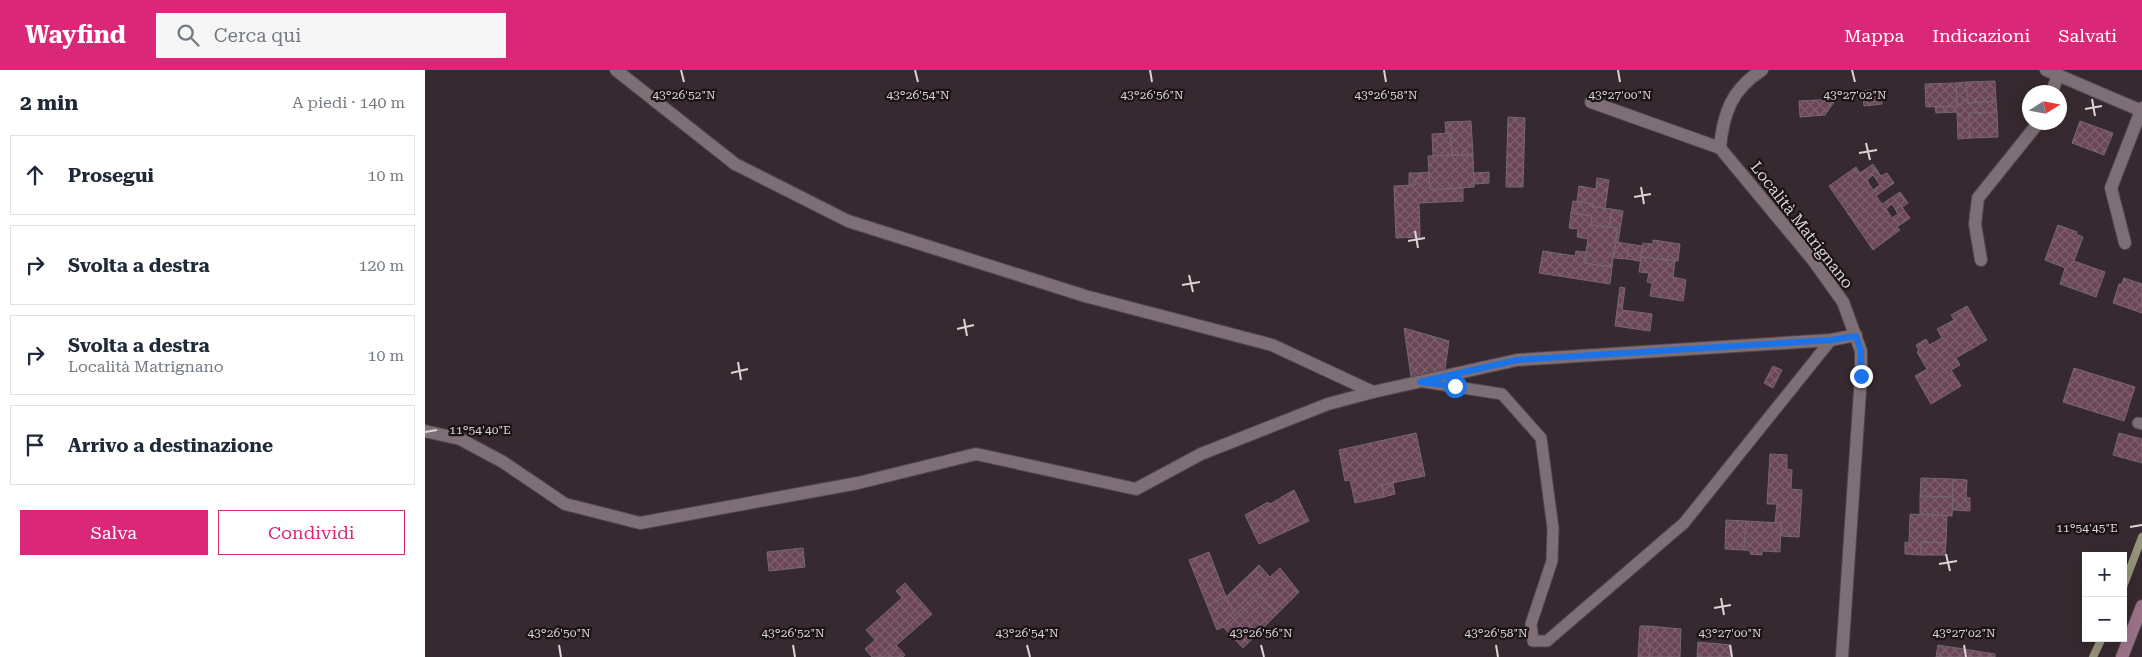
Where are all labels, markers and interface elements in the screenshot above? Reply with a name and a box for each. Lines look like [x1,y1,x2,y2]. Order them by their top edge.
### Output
search box [156,13,506,58]
text: Wayfind [25,21,126,49]
icon: search [174,21,202,49]
text: Cerca qui [214,24,301,47]
text: Mappa [1844,25,1904,46]
text: Indicazioni [1932,25,2030,46]
text: Salvati [2058,25,2117,46]
north arrow [2022,85,2067,130]
text: 43°26'52"N [652,88,716,102]
text: 43°26'54"N [886,88,950,102]
text: 43°26'56"N [1120,88,1184,102]
text: 43°26'58"N [1354,88,1418,102]
text: 43°27'00"N [1588,88,1652,102]
text: 43°27'02"N [1823,88,1887,102]
text: 2 min [20,91,78,115]
text: A piedi · 140 m [292,93,405,112]
street label: Località Matrignano [1747,158,1857,292]
icon: ahead [21,161,49,189]
text: Prosegui [68,164,154,187]
text: 10 m [367,166,404,185]
icon: right [21,251,49,279]
text: Svolta a destra [68,254,210,277]
text: 120 m [358,256,404,275]
text: Svolta a destra [68,334,210,357]
icon: right [21,341,49,369]
text: 10 m [367,346,404,365]
text: Località Matrignano [68,357,224,376]
route end [1850,365,1873,388]
route start [1444,375,1467,398]
text: 11°54'40"E [449,423,511,437]
icon: arrive [21,431,49,459]
text: Arrivo a destinazione [68,434,273,457]
button: Salva [20,510,208,555]
button: Condividi [218,510,405,555]
text: 11°54'45"E [2056,521,2118,535]
map controls [2082,552,2127,642]
button: + [2082,552,2127,597]
button: − [2082,597,2127,642]
text: 43°26'50"N [527,626,591,640]
text: 43°26'52"N [761,626,825,640]
text: 43°26'54"N [995,626,1059,640]
text: 43°26'56"N [1229,626,1293,640]
text: 43°26'58"N [1464,626,1528,640]
text: 43°27'00"N [1698,626,1762,640]
text: 43°27'02"N [1932,626,1996,640]

